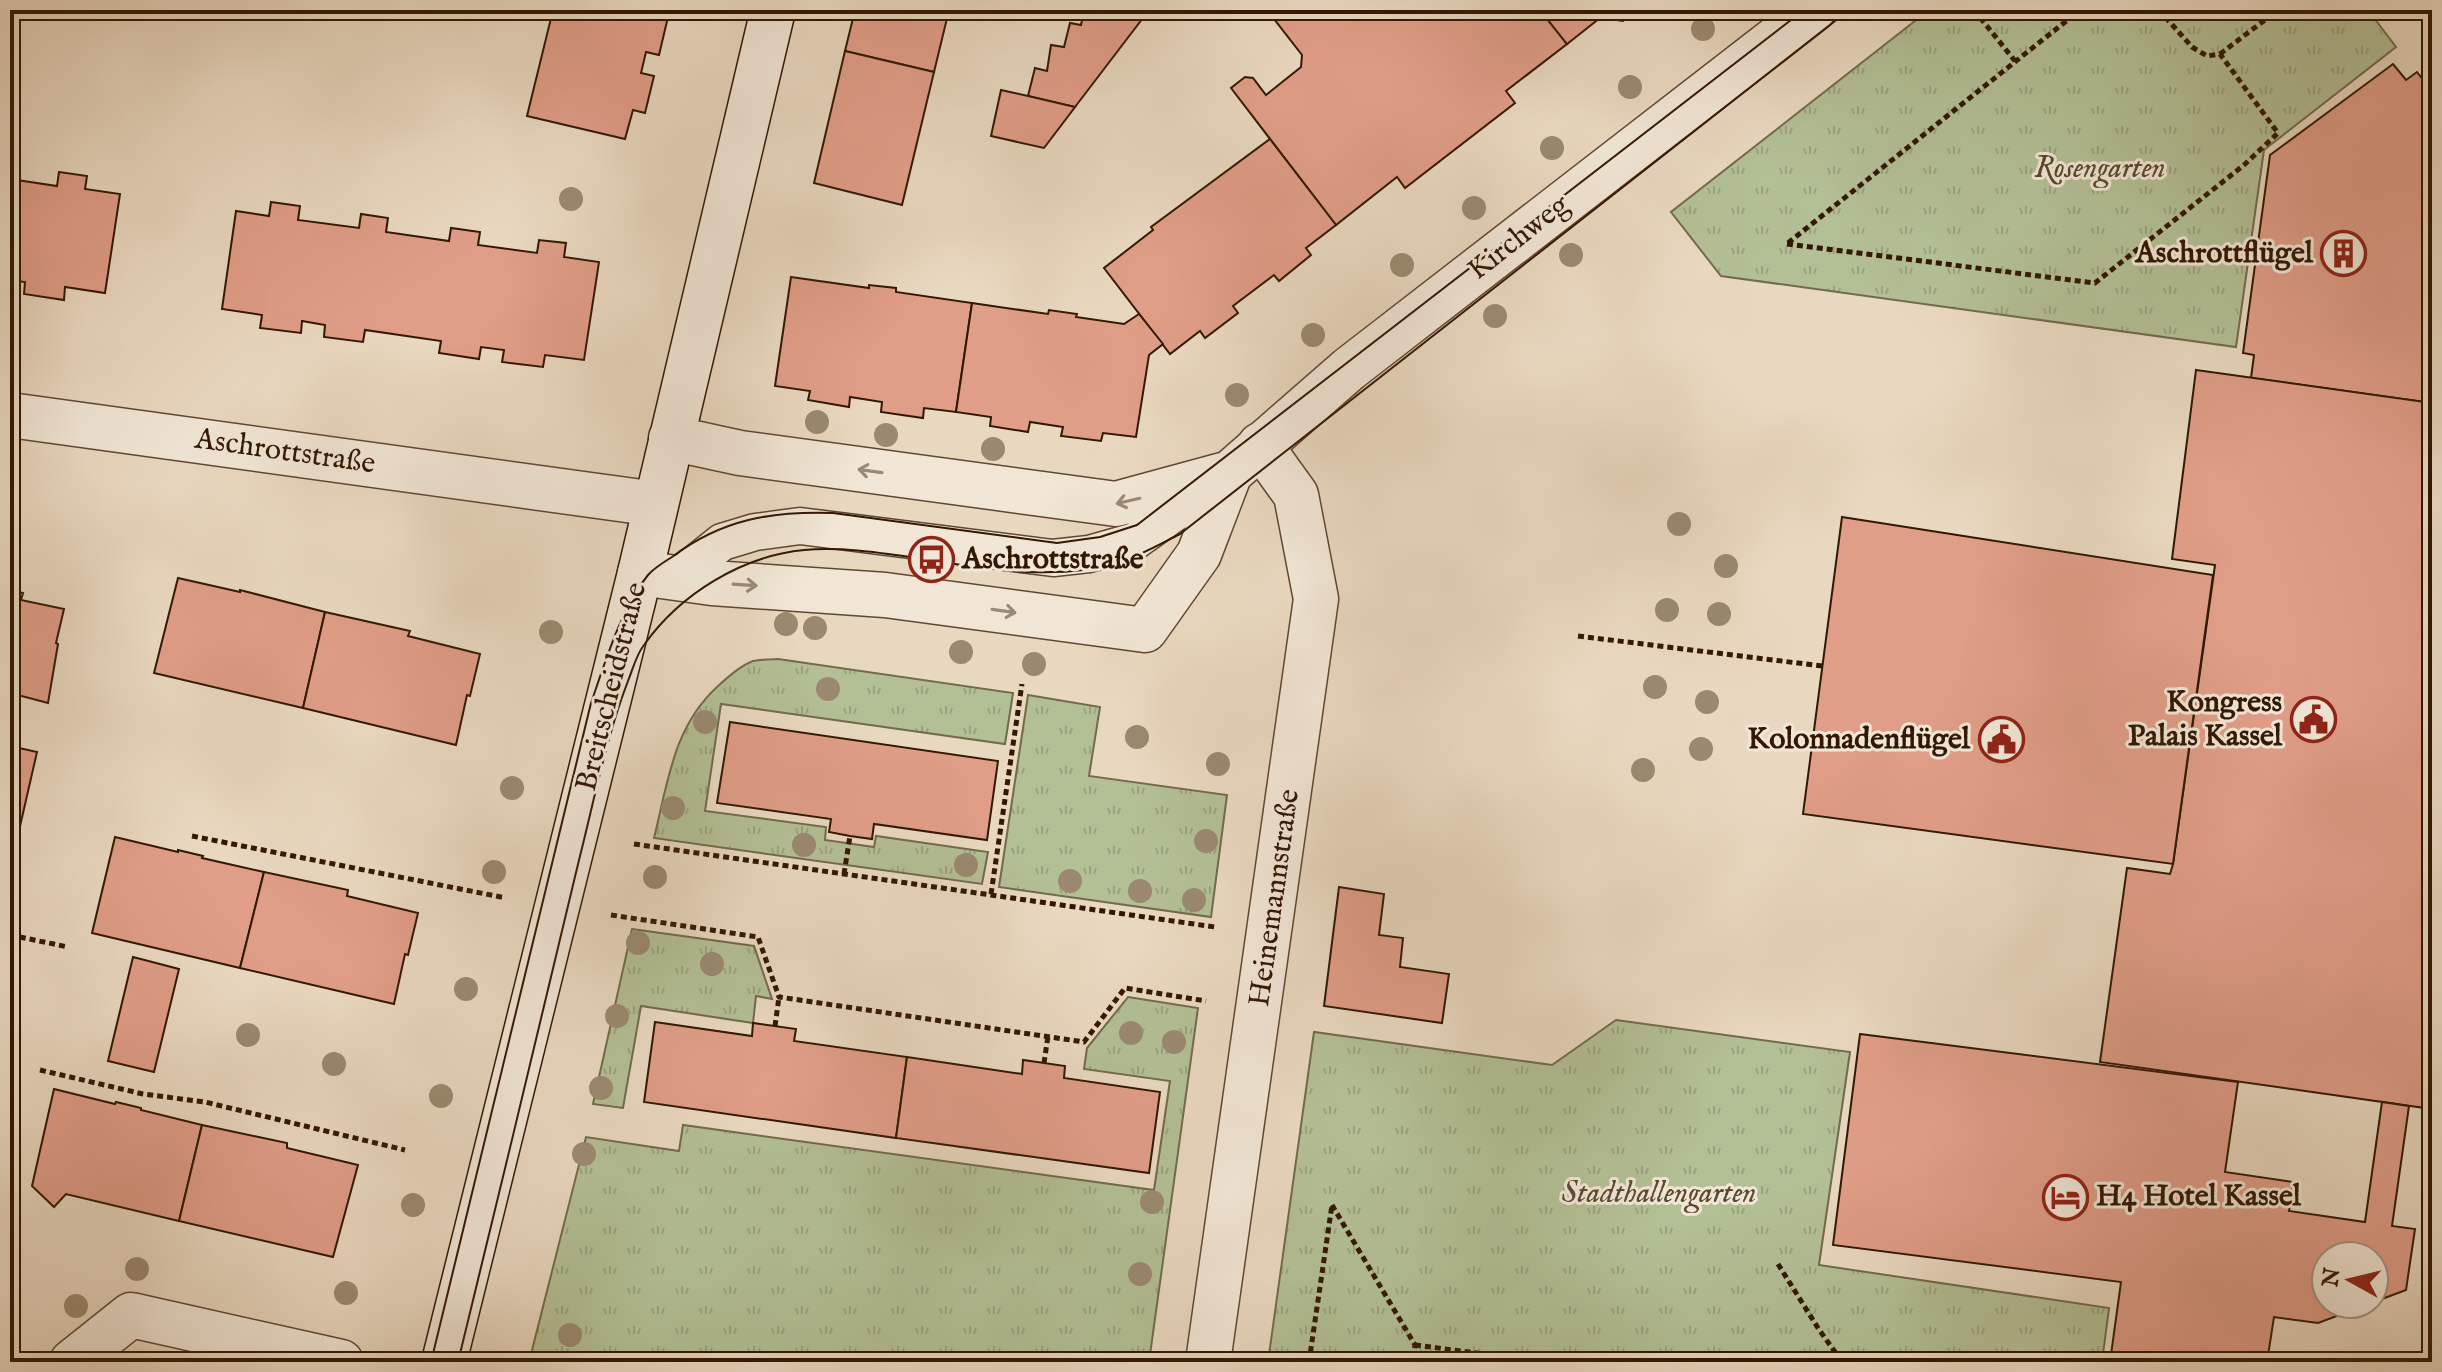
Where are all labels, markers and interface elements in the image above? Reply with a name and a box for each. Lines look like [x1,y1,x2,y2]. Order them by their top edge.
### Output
park label: Rosengarten [2034,150,2166,188]
street label: Kirchweg [1461,186,1578,290]
building icon: Aschrottflügel [2320,230,2368,278]
place label: Aschrottflügel [2135,235,2314,273]
street label: Aschrottstraße [191,420,378,483]
one-way arrow [858,463,884,478]
one-way arrow [1115,494,1141,509]
bus stop icon: Aschrottstraße [907,536,955,584]
place label: Aschrottstraße [961,541,1144,579]
one-way arrow [731,578,758,593]
street label: Breitscheidstraße [568,579,656,795]
one-way arrow [991,604,1016,619]
place label: Kongress Palais Kassel [2128,684,2283,756]
public building icon: Kongress Palais Kassel [2289,696,2337,744]
public building icon: Kolonnadenflügel [1977,716,2025,764]
place label: Kolonnadenflügel [1748,721,1971,759]
street label: Heinemannstraße [1241,787,1309,1009]
hotel icon: H4 Hotel Kassel [2041,1173,2089,1221]
park label: Stadthallengarten [1562,1175,1756,1213]
place label: H4 Hotel Kassel [2096,1178,2302,1216]
north arrow [2310,1240,2390,1320]
text: N [2317,1266,2347,1290]

